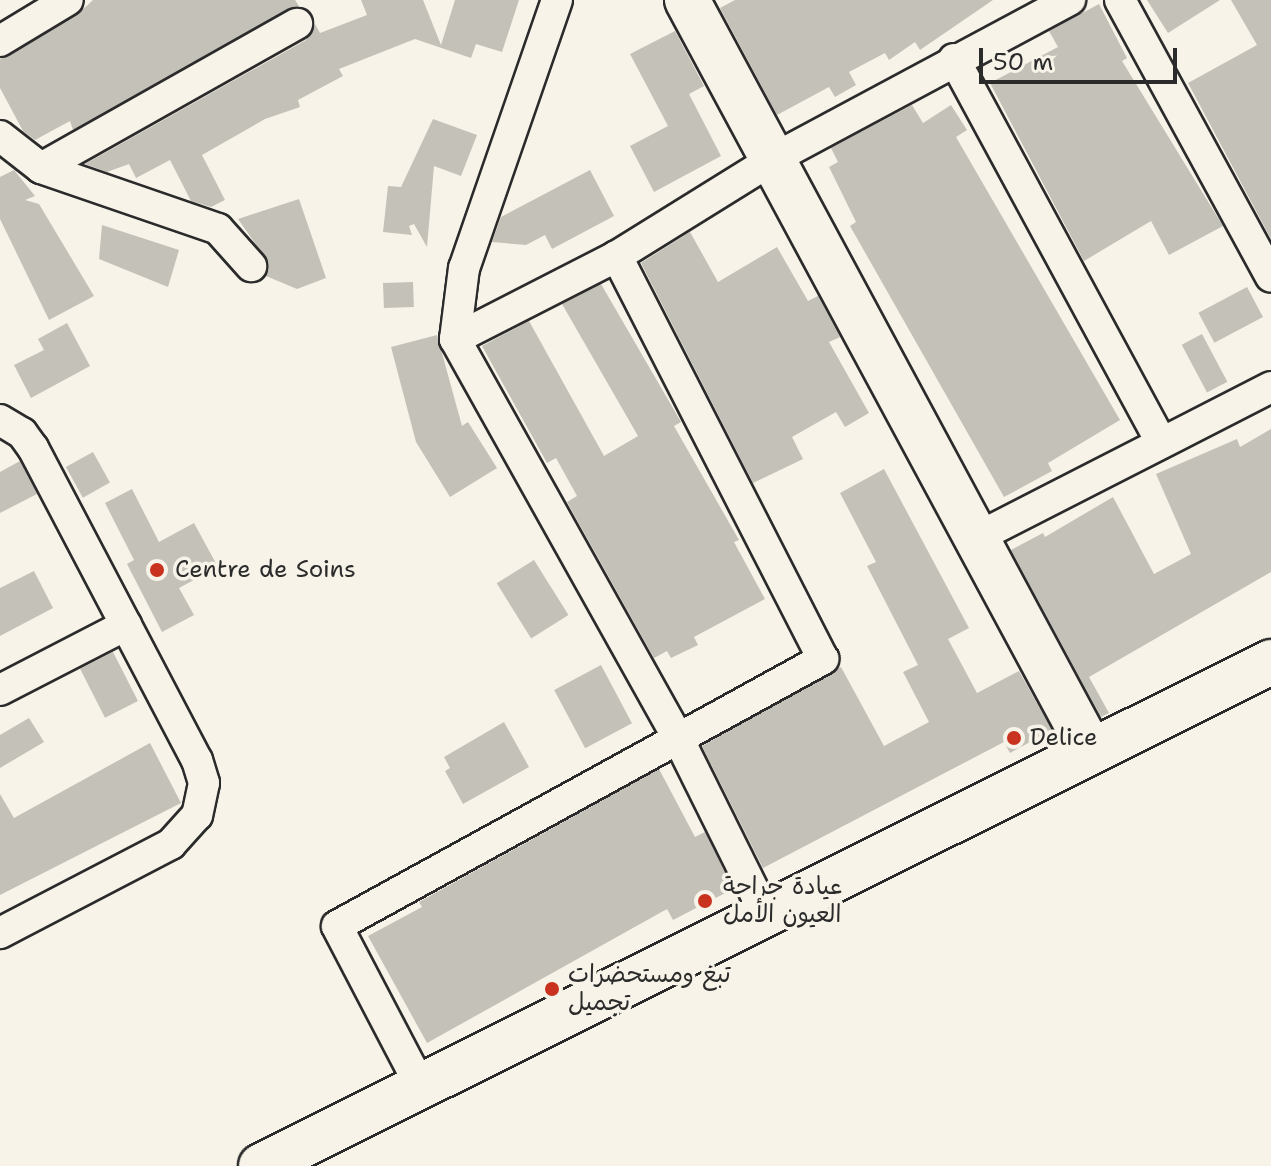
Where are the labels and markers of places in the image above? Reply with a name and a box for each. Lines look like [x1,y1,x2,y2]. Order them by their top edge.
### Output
place label: Centre de Soins [175,556,356,584]
marker: Centre de Soins [146,559,168,581]
place label: Delice [1030,724,1098,752]
marker: Delice [1005,729,1023,747]
place label: عيادة جراحة العيون الأمل [723,873,842,929]
marker: عيادة جراحة العيون الأمل [694,890,716,912]
place label: تبغ ومستحضرات تجميل [568,961,731,1017]
marker: تبغ ومستحضرات تجميل [543,980,561,998]

